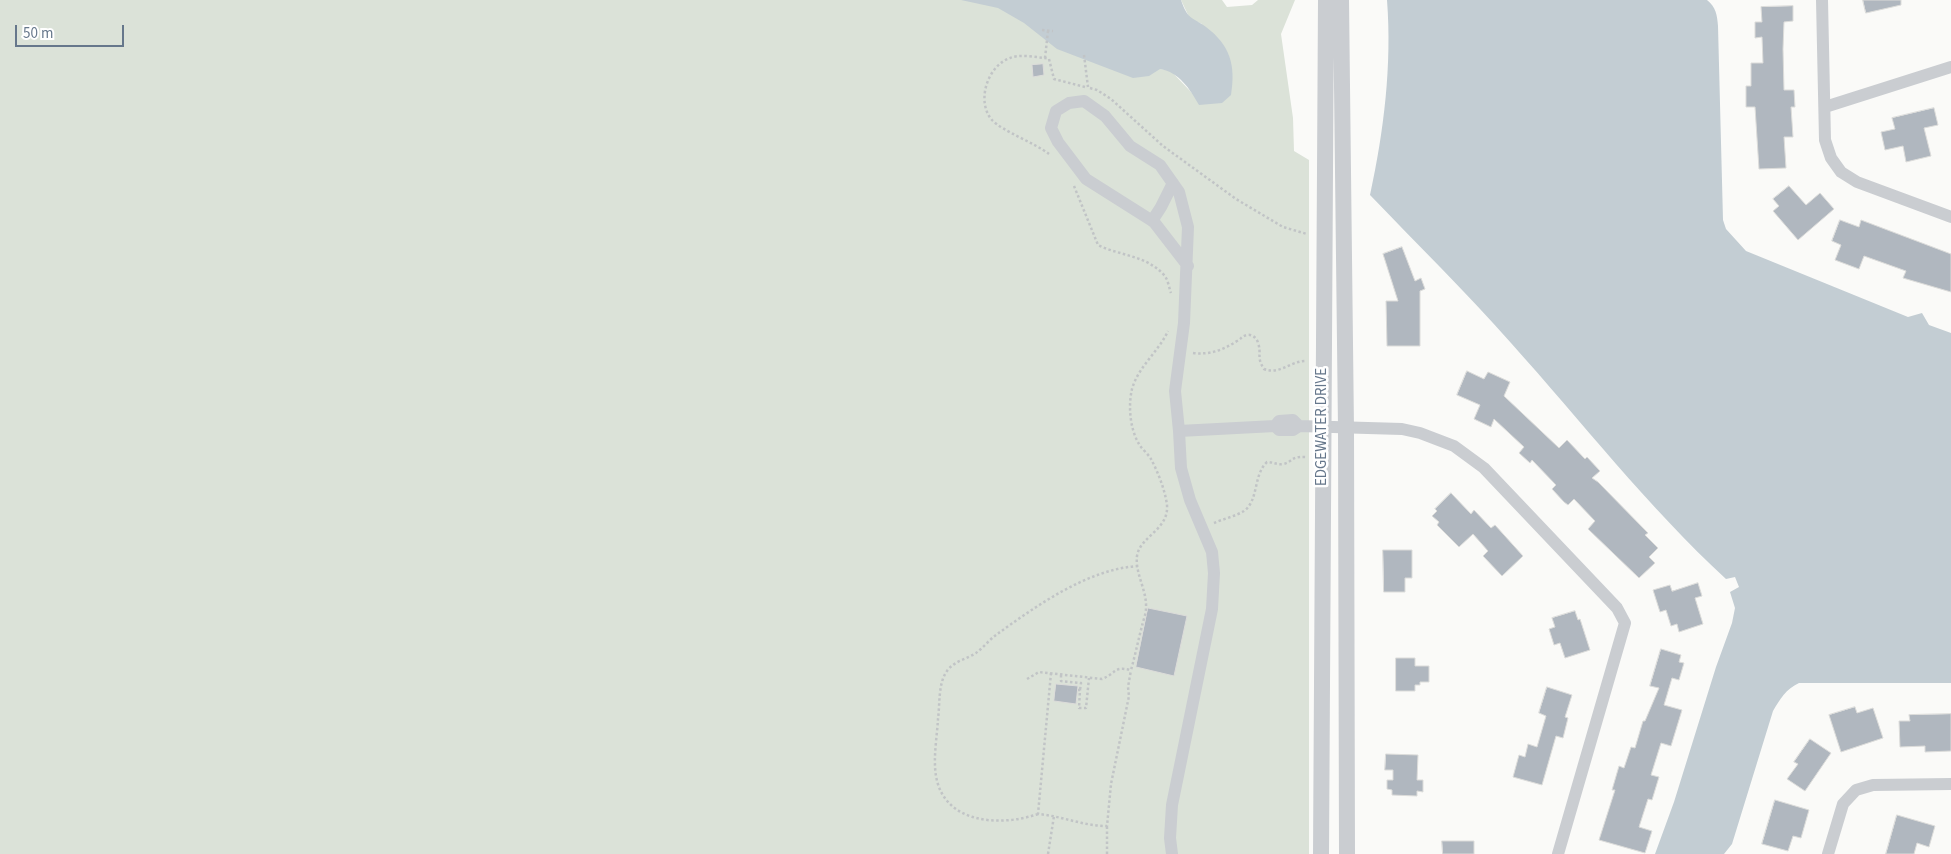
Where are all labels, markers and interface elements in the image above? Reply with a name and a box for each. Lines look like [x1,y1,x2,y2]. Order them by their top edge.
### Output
scale bar [18,15,126,47]
text: 50 m [23,23,53,44]
street label: EDGEWATER DRIVE [1314,368,1332,486]

